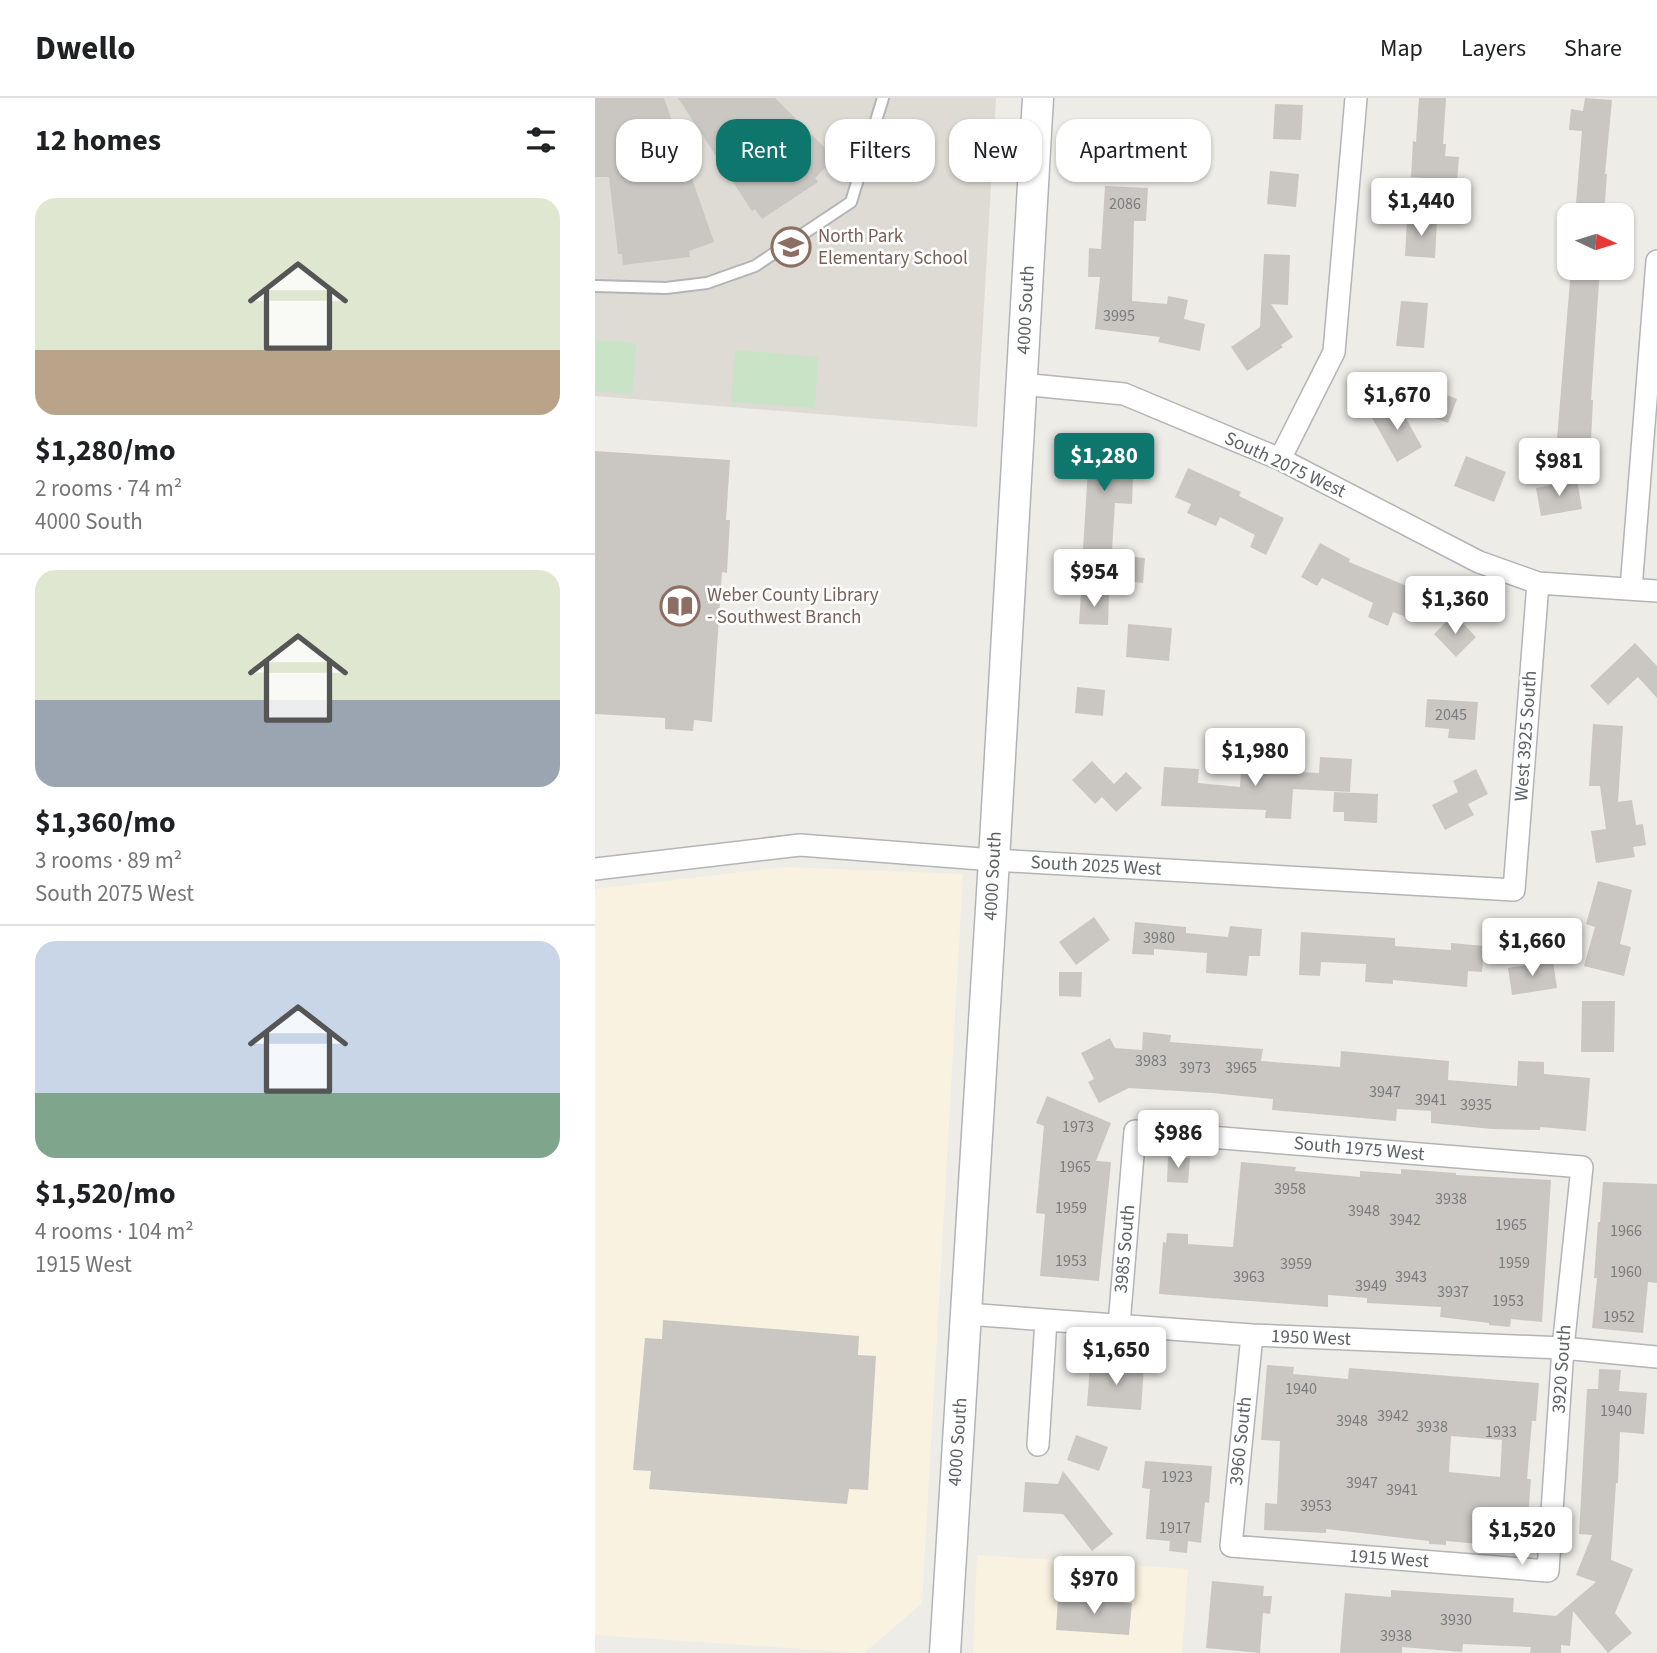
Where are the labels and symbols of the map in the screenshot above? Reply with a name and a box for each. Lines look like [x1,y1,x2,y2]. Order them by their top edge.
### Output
pin: $1,440 [1364,178,1478,238]
house number: 2086 [1109,193,1141,215]
north arrow [1557,203,1635,280]
place label: North Park Elementary School [818,223,968,272]
school or university icon: North Park Elementary School [770,226,812,268]
street label: 4000 South [1010,265,1042,355]
house number: 3995 [1103,305,1135,327]
pin: $1,670 [1340,372,1454,432]
street label: South 2075 West [1220,425,1351,505]
pin: $1,280 [1047,434,1161,493]
pin: $981 [1518,438,1600,498]
pin: $954 [1053,550,1135,609]
pin: $1,360 [1398,576,1512,636]
place label: Weber County Library - Southwest Branch [707,582,879,631]
library icon: Weber County Library - Southwest Branch [659,585,701,627]
street label: West 3925 South [1508,670,1544,802]
house number: 2045 [1435,704,1467,726]
pin: $1,980 [1198,728,1312,788]
street label: 4000 South [977,831,1009,921]
street label: South 2025 West [1030,849,1163,883]
pin: $1,660 [1475,918,1589,978]
house number: 3980 [1143,927,1175,949]
house number: 3983 [1135,1050,1167,1072]
house number: 3973 [1179,1057,1211,1079]
house number: 3965 [1225,1057,1257,1079]
house number: 3947 [1369,1081,1401,1103]
house number: 3941 [1415,1089,1447,1111]
house number: 3935 [1460,1094,1492,1116]
pin: $986 [1137,1110,1219,1170]
house number: 1973 [1062,1116,1094,1138]
street label: South 1975 West [1292,1130,1426,1168]
house number: 1965 [1059,1156,1091,1178]
house number: 3958 [1274,1178,1306,1200]
house number: 3938 [1435,1188,1467,1210]
house number: 1959 [1055,1197,1087,1219]
house number: 3948 [1348,1200,1380,1222]
street label: 3985 South [1108,1203,1142,1295]
house number: 3942 [1389,1209,1421,1231]
house number: 1965 [1495,1214,1527,1236]
house number: 1966 [1610,1220,1642,1242]
house number: 1953 [1055,1250,1087,1272]
house number: 1959 [1498,1252,1530,1274]
house number: 3959 [1280,1253,1312,1275]
house number: 1960 [1610,1261,1642,1283]
house number: 3963 [1233,1266,1265,1288]
house number: 3943 [1395,1266,1427,1288]
house number: 3949 [1355,1275,1387,1297]
house number: 3937 [1437,1281,1469,1303]
house number: 1953 [1492,1290,1524,1312]
house number: 1952 [1603,1306,1635,1328]
street label: 1950 West [1271,1323,1352,1353]
street label: 3920 South [1545,1324,1579,1414]
pin: $1,650 [1059,1328,1173,1387]
house number: 1940 [1285,1378,1317,1400]
street label: 3960 South [1223,1395,1259,1487]
street label: 4000 South [941,1397,975,1487]
house number: 1940 [1600,1400,1632,1422]
house number: 3942 [1377,1405,1409,1427]
house number: 3948 [1336,1410,1368,1432]
house number: 3938 [1416,1416,1448,1438]
house number: 1933 [1485,1421,1517,1443]
house number: 1923 [1161,1466,1193,1488]
house number: 3947 [1346,1472,1378,1494]
house number: 3941 [1386,1479,1418,1501]
house number: 3953 [1300,1495,1332,1517]
pin: $1,520 [1465,1508,1579,1567]
house number: 1917 [1159,1517,1191,1539]
street label: 1915 West [1348,1543,1430,1575]
pin: $970 [1053,1556,1135,1616]
house number: 3930 [1440,1609,1472,1631]
house number: 3938 [1380,1625,1412,1647]

